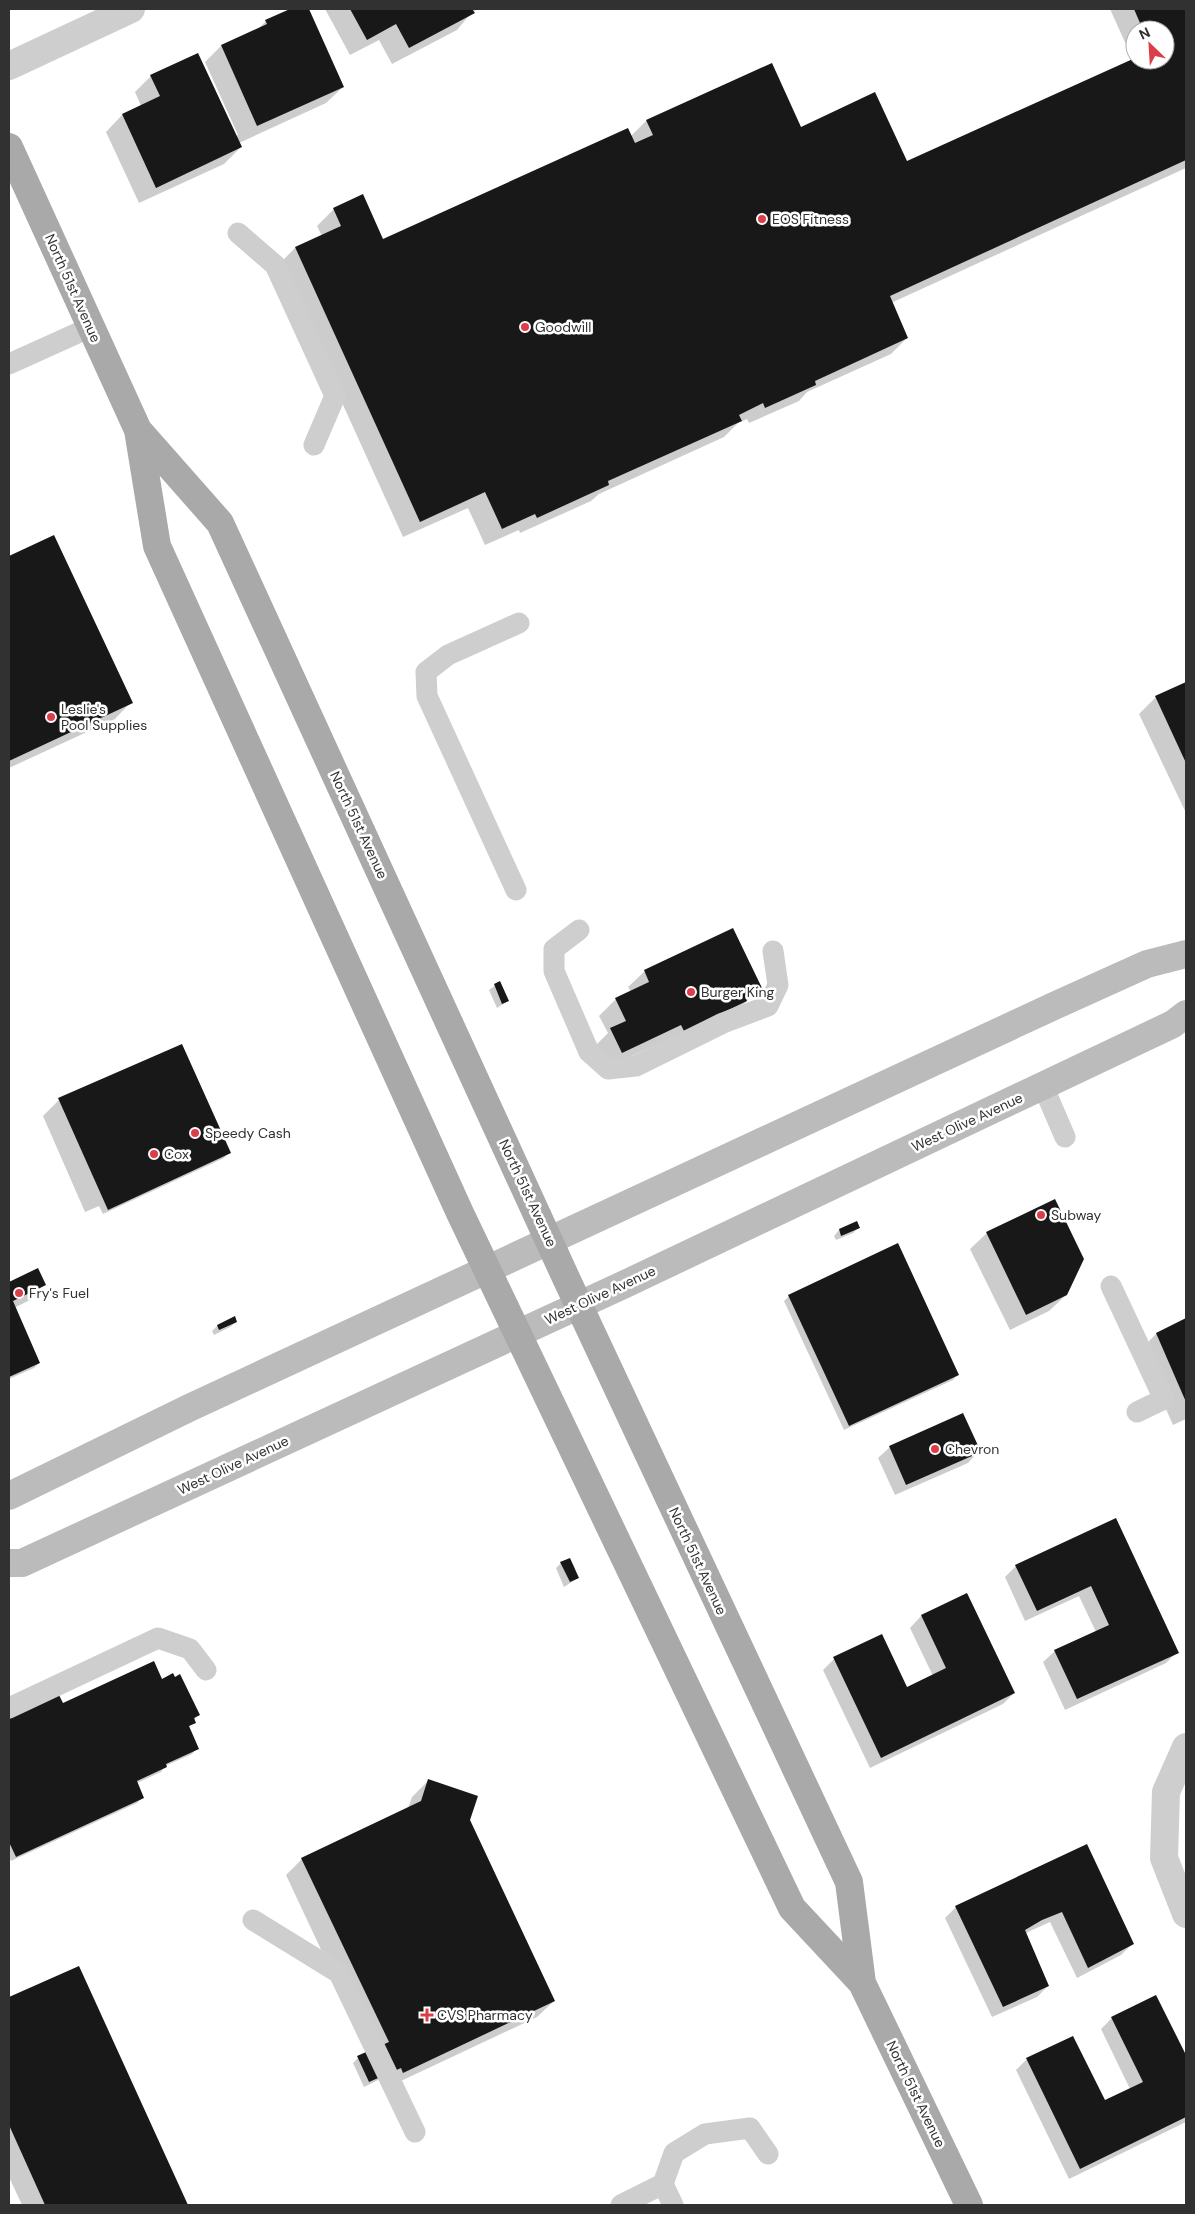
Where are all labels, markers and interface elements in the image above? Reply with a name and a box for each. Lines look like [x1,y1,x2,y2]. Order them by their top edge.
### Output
north arrow [1125,20,1175,70]
text: N [1136,23,1153,44]
place label: EOS Fitness [772,210,849,228]
marker: EOS Fitness [756,213,768,225]
street label: North 51st Avenue [41,231,105,345]
place label: Goodwill [535,318,591,336]
marker: Goodwill [519,321,531,333]
place label: Leslie's Pool Supplies [61,700,147,734]
marker: Leslie's Pool Supplies [45,711,57,723]
street label: North 51st Avenue [326,768,392,882]
place label: Burger King [701,983,774,1001]
marker: Burger King [685,986,697,998]
street label: West Olive Avenue [909,1088,1025,1156]
place label: Speedy Cash [205,1124,291,1142]
marker: Speedy Cash [189,1127,201,1139]
street label: North 51st Avenue [495,1136,561,1250]
place label: Cox [164,1145,189,1163]
marker: Cox [148,1148,160,1160]
place label: Subway [1051,1206,1101,1224]
marker: Subway [1035,1209,1047,1221]
street label: West Olive Avenue [542,1261,658,1329]
place label: Fry's Fuel [29,1284,89,1302]
marker: Fry's Fuel [13,1287,25,1299]
street label: West Olive Avenue [175,1431,291,1499]
place label: Chevron [945,1440,999,1458]
marker: Chevron [929,1443,941,1455]
street label: North 51st Avenue [665,1504,731,1618]
place label: CVS Pharmacy [437,2006,533,2024]
marker: CVS Pharmacy [421,2009,433,2021]
street label: North 51st Avenue [882,2038,950,2150]

